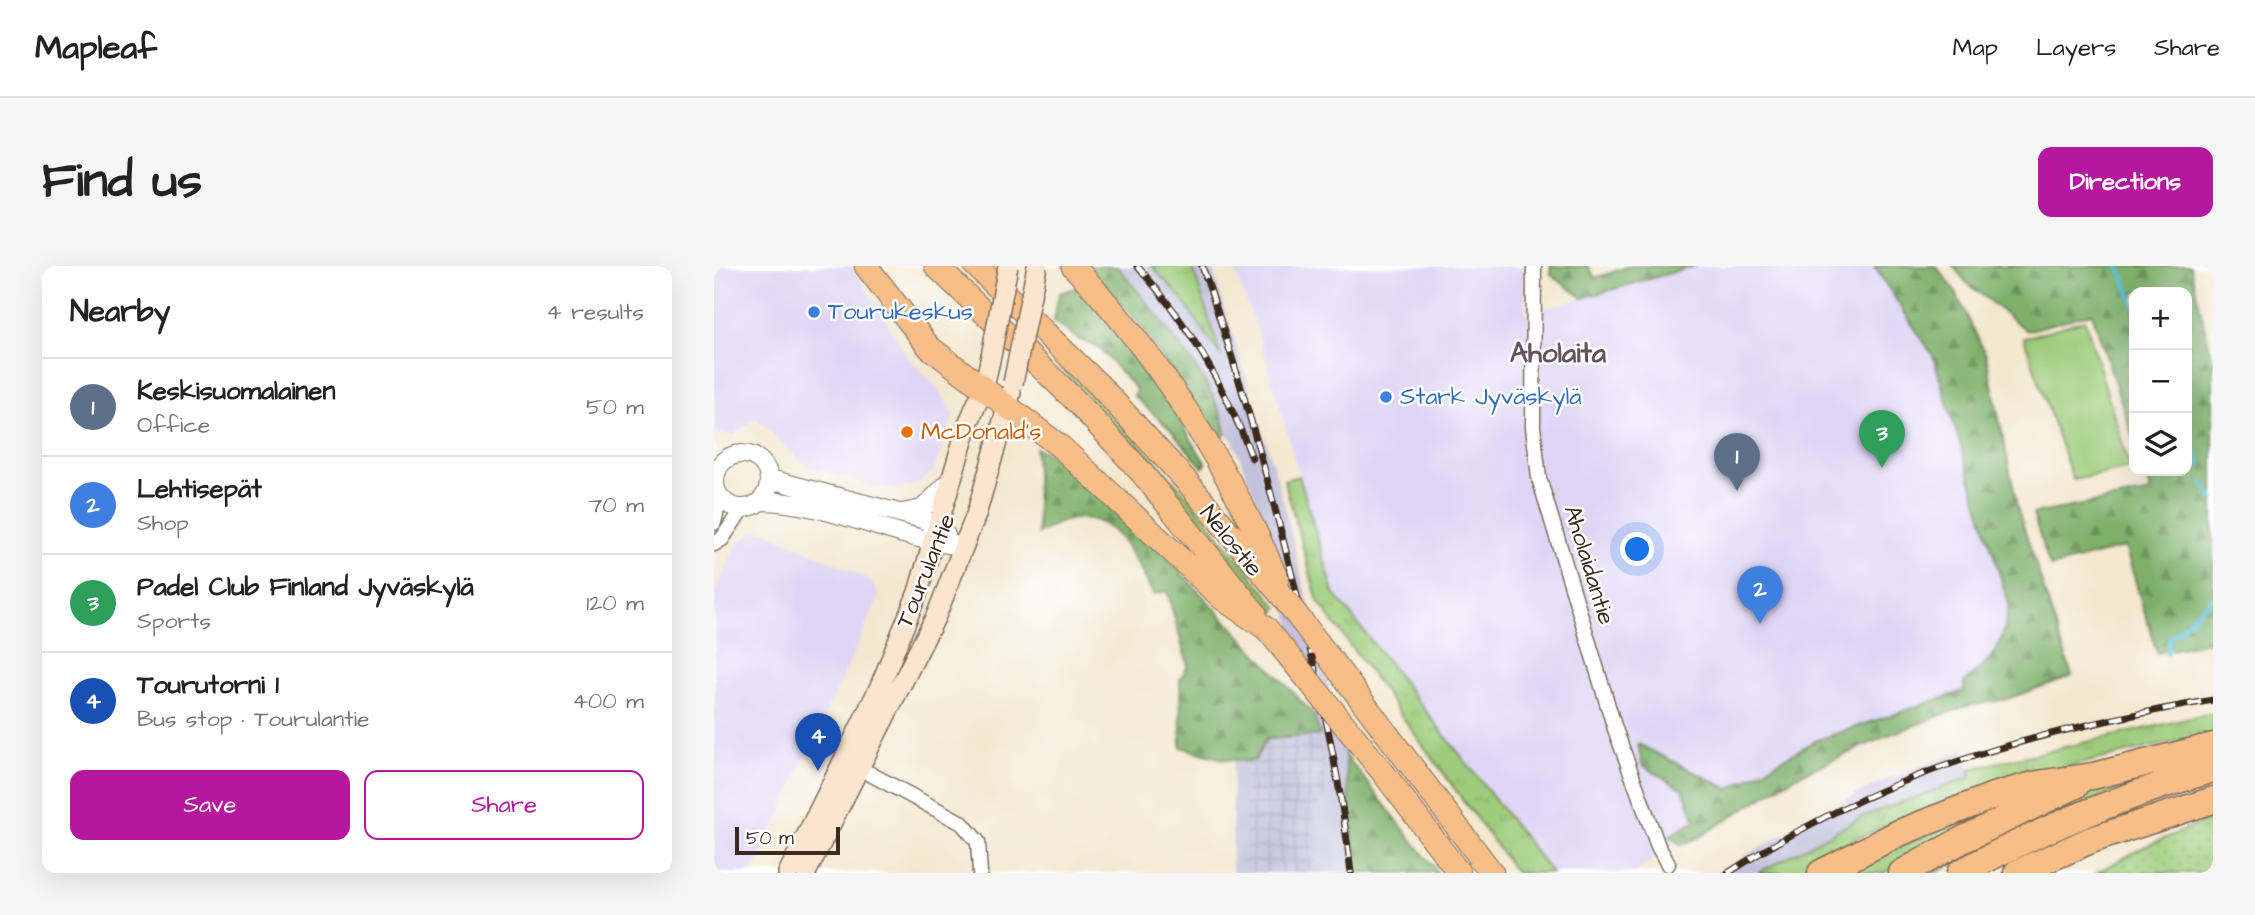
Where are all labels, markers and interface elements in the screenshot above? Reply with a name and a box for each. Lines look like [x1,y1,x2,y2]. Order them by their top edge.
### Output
text: Mapleaf [35,25,157,71]
text: Map [1953,31,1998,65]
text: Layers [2036,31,2116,65]
text: Share [2154,31,2220,65]
button: Directions [2038,147,2213,217]
text: Find us [42,148,202,216]
map controls [2129,287,2192,476]
button: + [2129,287,2192,350]
text: Nearby [70,291,170,333]
place label: Tourukeskus [828,295,973,329]
text: 4 results [546,296,644,328]
marker: Tourukeskus [806,304,822,320]
district label: Aholaita [1510,334,1607,373]
button: − [2129,350,2192,413]
text: Keskisuomalainen [137,373,335,409]
place label: Stark Jyväskylä [1400,380,1581,415]
marker: Stark Jyväskylä [1378,389,1394,405]
text: 1 [92,391,94,423]
text: 50 m [586,391,644,423]
text: Office [137,409,210,441]
pin: 3 [1859,410,1905,468]
button: layers [2129,413,2192,476]
place label: McDonald's [921,415,1041,449]
marker: McDonald's [899,424,915,440]
pin: 1 [1714,433,1760,491]
text: Lehtisepät [137,471,262,507]
text: 2 [86,489,100,521]
text: 70 m [588,489,644,521]
street label: Nelostie [1191,498,1271,584]
street label: Aholaidantie [1555,501,1623,629]
text: Shop [137,507,189,539]
street label: Tourulantie [888,509,964,633]
your location [1620,532,1654,566]
pin: 2 [1737,566,1783,624]
text: Padel Club Finland Jyväskylä [137,569,474,605]
text: 3 [87,587,99,619]
text: 120 m [586,587,644,619]
text: Sports [137,605,211,637]
text: Tourutorni 1 [137,667,279,703]
text: 4 [85,685,101,717]
text: 400 m [572,685,644,717]
text: Bus stop · Tourulantie [137,703,369,735]
pin: 4 [795,713,841,771]
button: Save [70,770,350,840]
button: Share [364,770,644,840]
scale bar [735,824,840,856]
text: 50 m [746,825,794,852]

